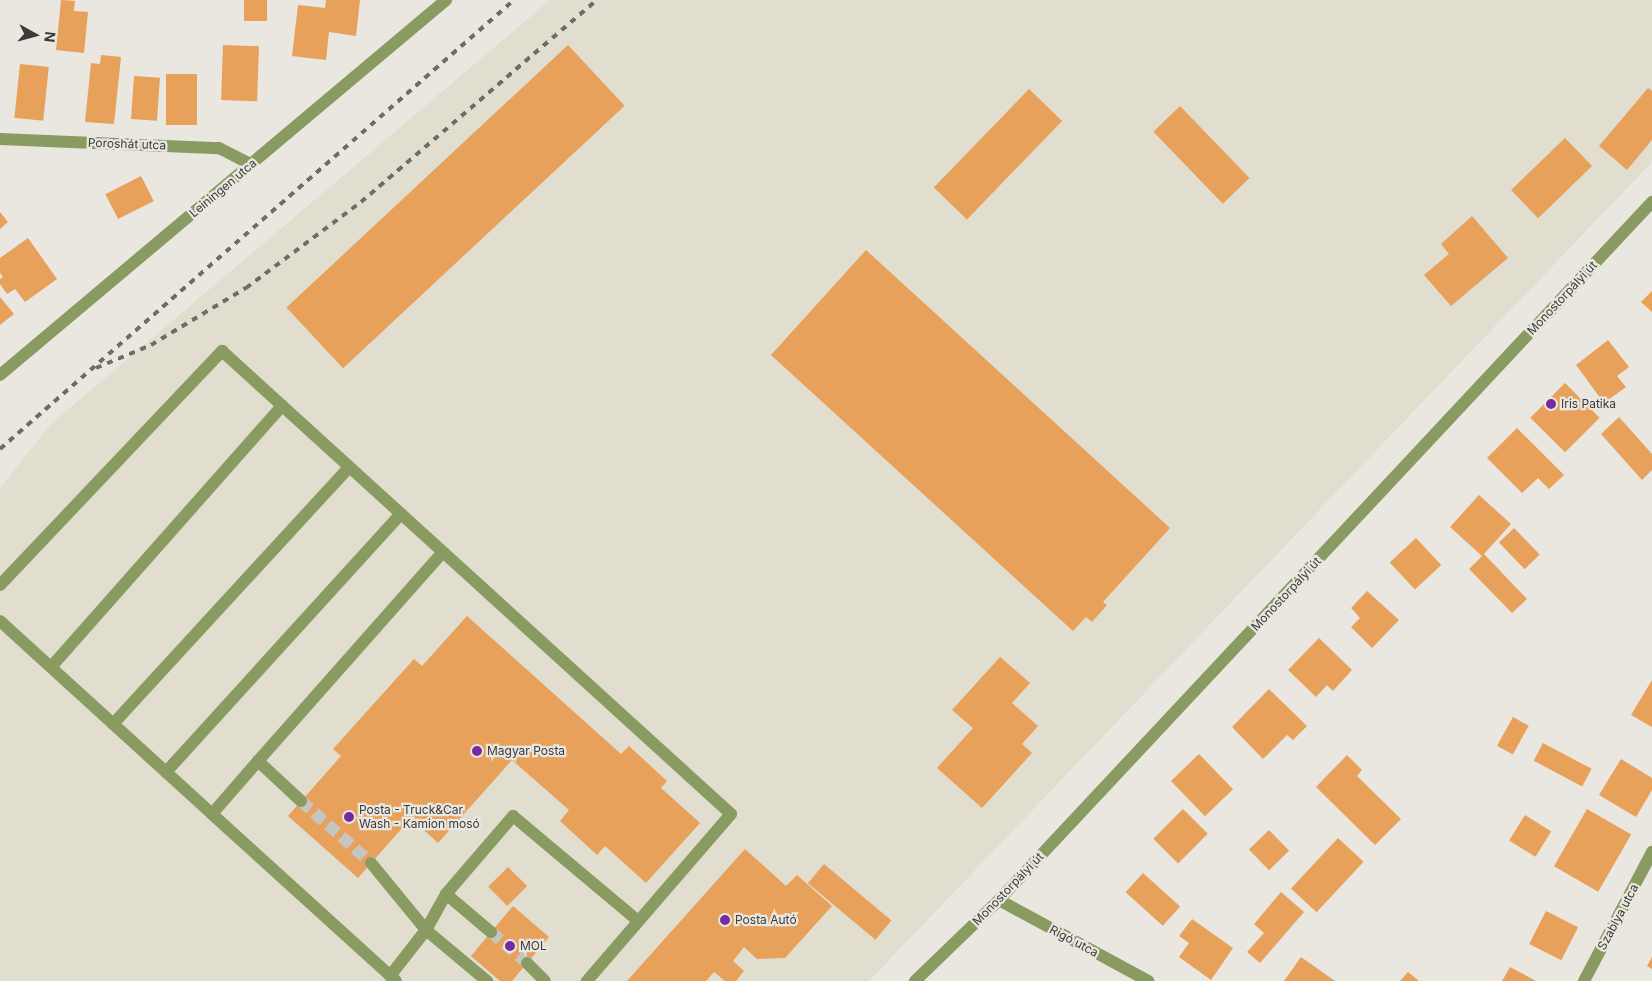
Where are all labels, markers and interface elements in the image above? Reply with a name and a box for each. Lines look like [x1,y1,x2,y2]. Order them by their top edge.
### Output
north arrow [10,10,60,60]
text: N [41,31,59,43]
street label: Poroshát utca [88,135,166,153]
street label: Leiningen utca [187,156,259,220]
street label: Monostorpályi út [1524,258,1600,338]
place label: Iris Patika [1561,397,1616,411]
marker: Iris Patika [1545,398,1557,410]
street label: Monostorpályi út [1248,554,1324,634]
place label: Magyar Posta [487,744,565,758]
marker: Magyar Posta [471,745,483,757]
place label: Posta - Truck&Car Wash - Kamion mosó [359,803,480,831]
marker: Posta - Truck&Car Wash - Kamion mosó [343,811,355,823]
street label: Monostorpályi út [970,850,1046,928]
street label: Szablya utca [1595,881,1641,953]
place label: Posta Autó [735,913,797,927]
marker: Posta Autó [719,914,731,926]
street label: Rigó utca [1047,922,1101,960]
place label: MOL [520,939,547,953]
marker: MOL [504,940,516,952]

